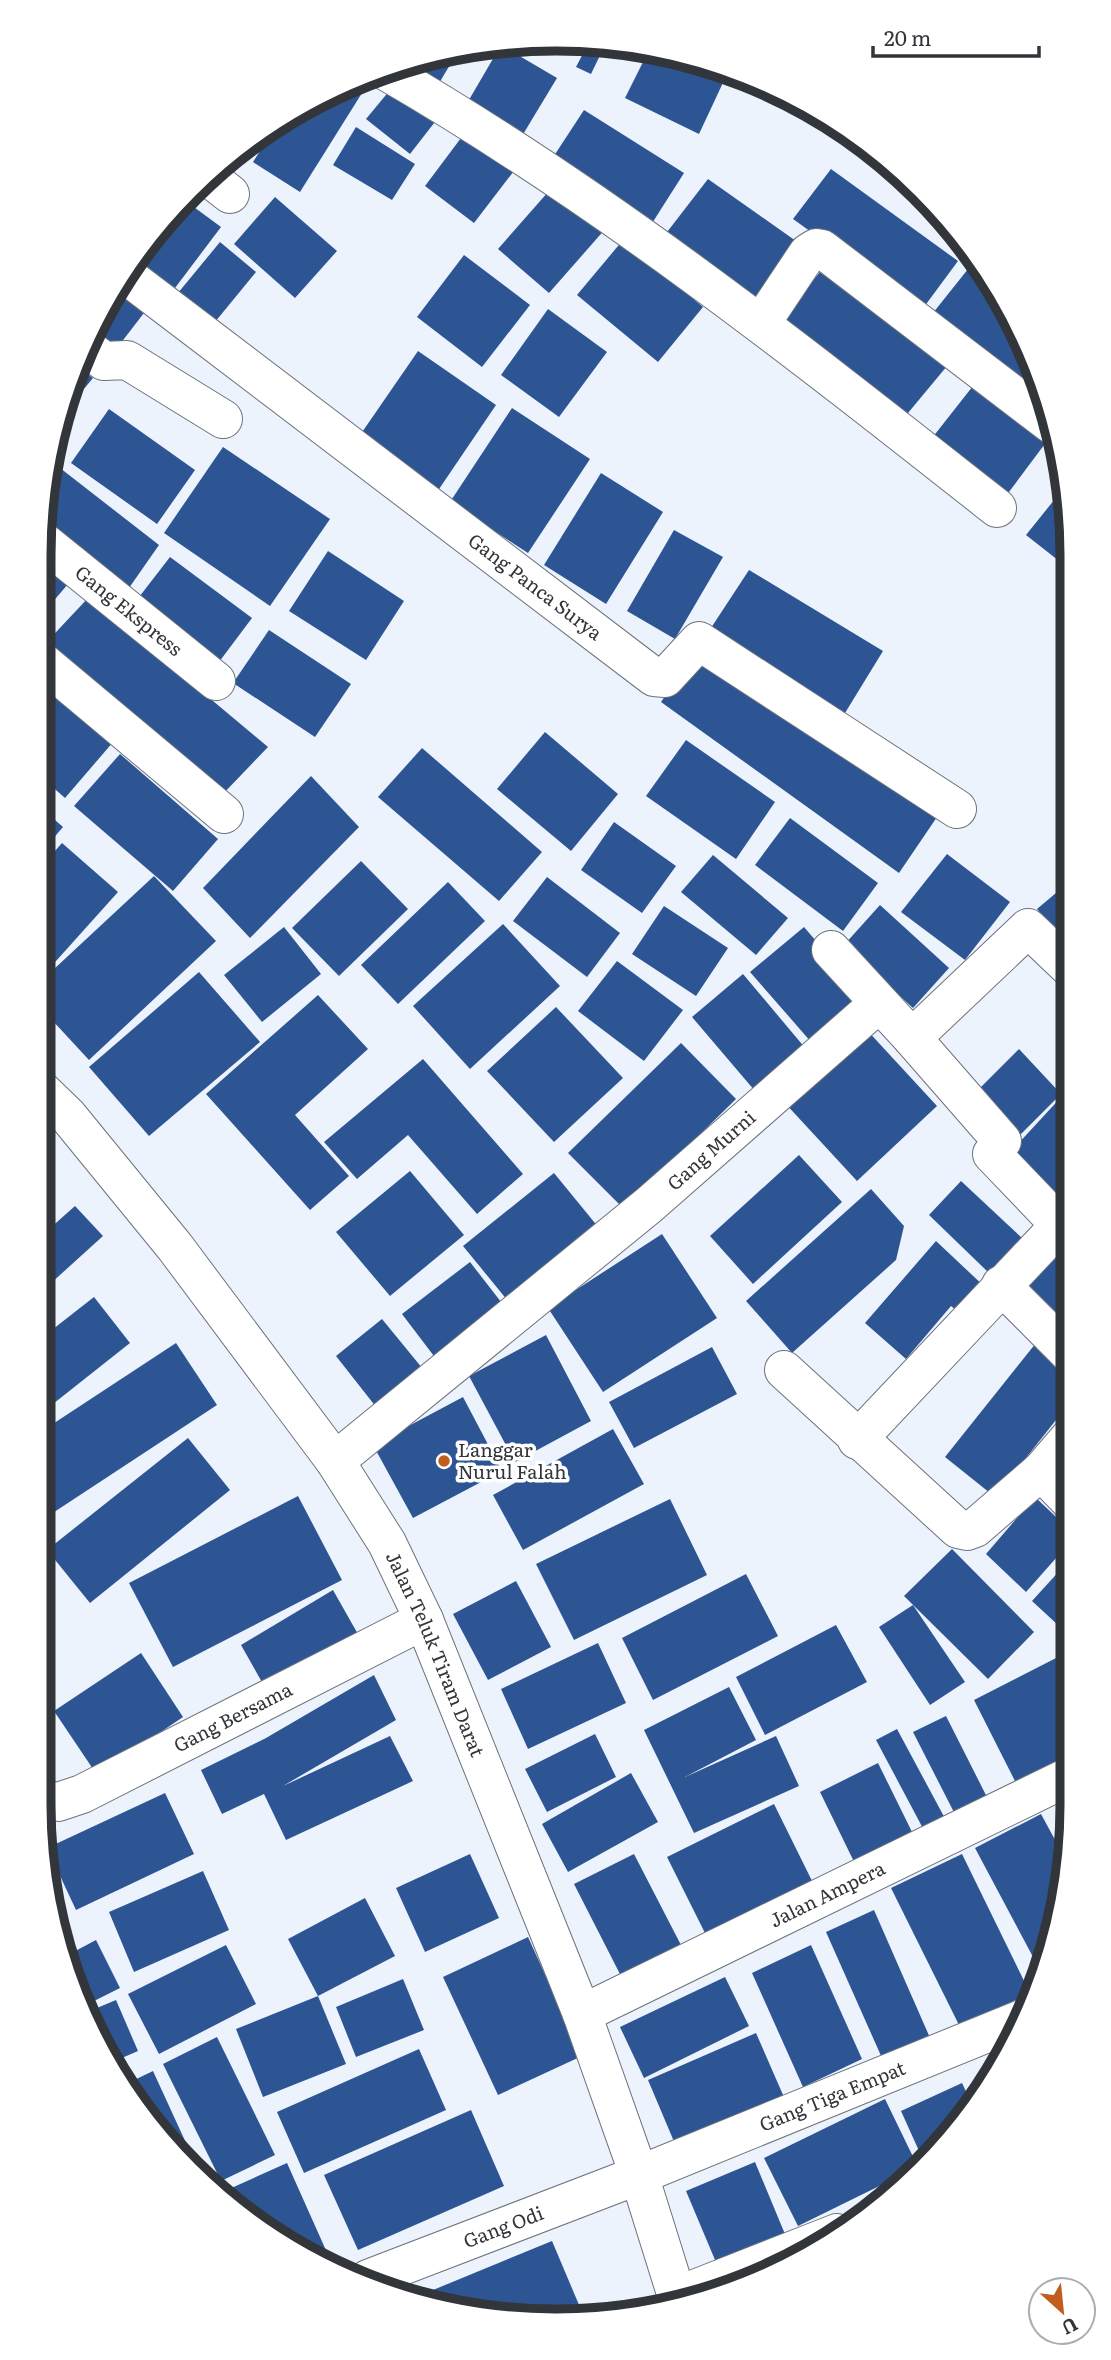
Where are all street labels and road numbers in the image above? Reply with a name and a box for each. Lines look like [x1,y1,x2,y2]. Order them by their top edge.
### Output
street label: Gang Panca Surya [463,526,609,647]
street label: Gang Ekspress [70,558,189,662]
street label: Gang Murni [660,1103,761,1196]
street label: Jalan Teluk Tiram Darat [380,1546,493,1761]
street label: Gang Bersama [168,1674,297,1758]
street label: Jalan Ampera [764,1853,890,1933]
street label: Gang Tiga Empat [755,2053,909,2138]
street label: Gang Odi [459,2198,547,2254]

